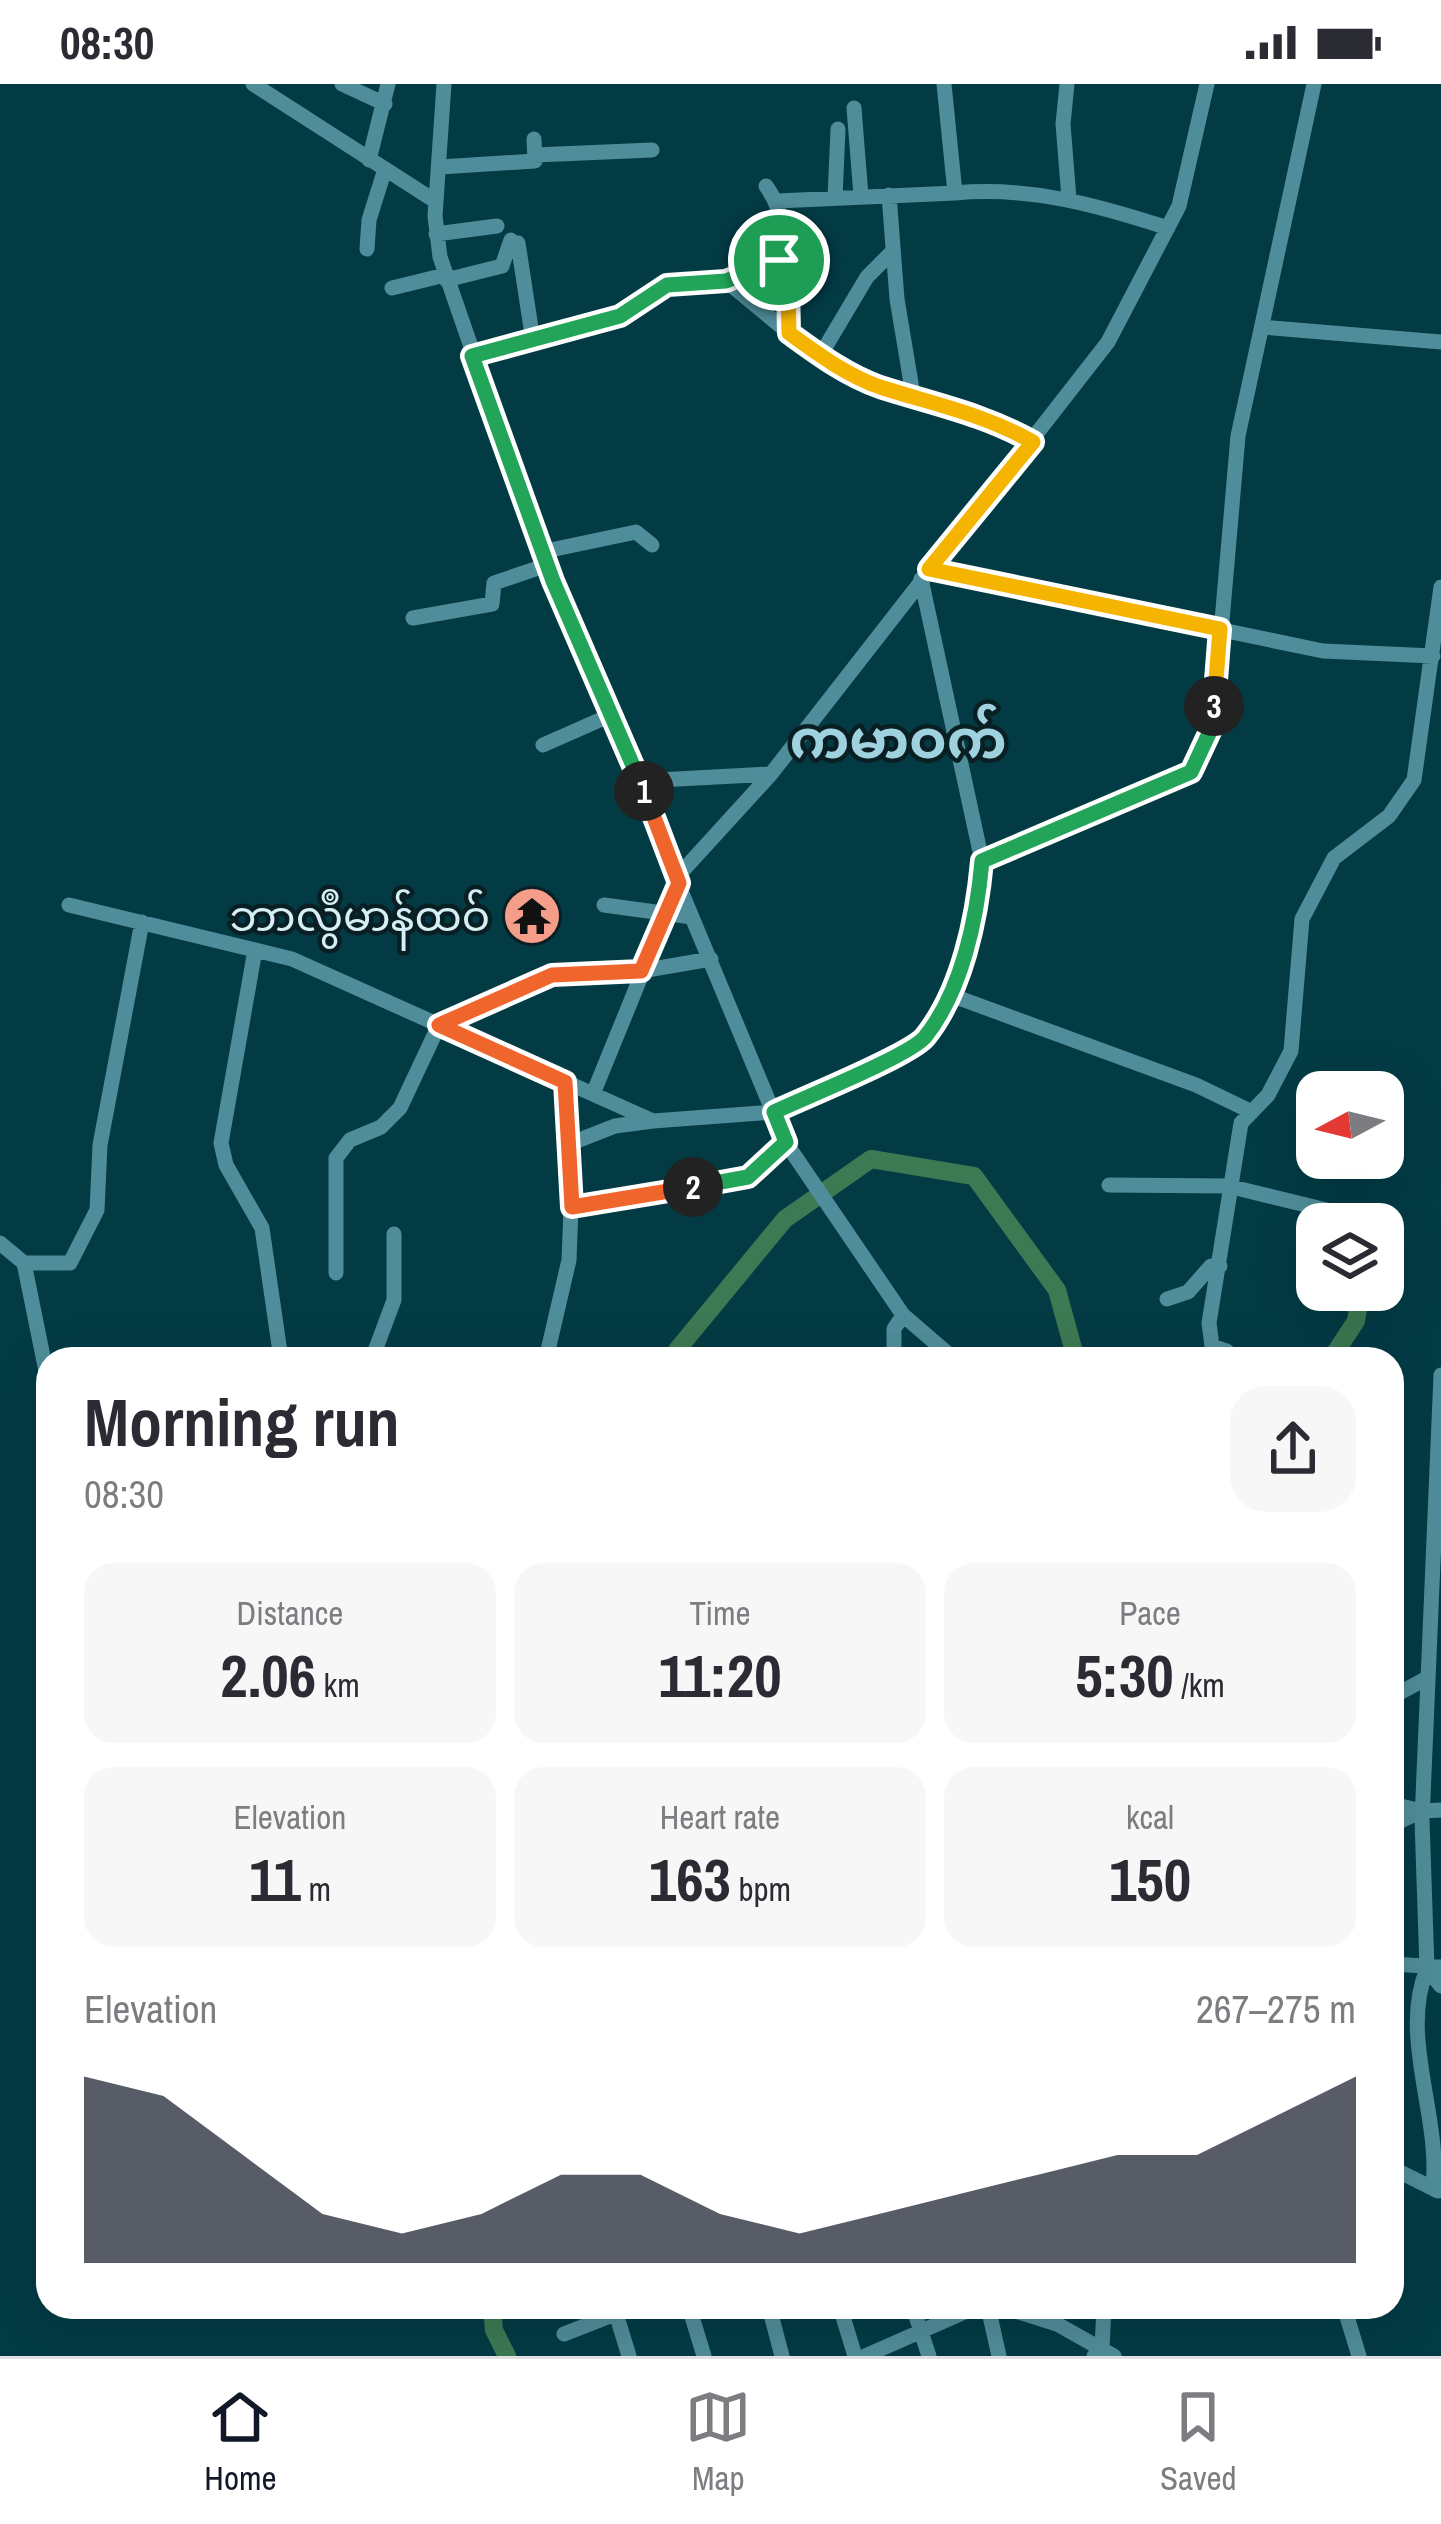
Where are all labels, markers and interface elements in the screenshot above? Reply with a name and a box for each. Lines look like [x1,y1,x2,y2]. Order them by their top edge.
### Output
text: 08:30 [60,12,154,73]
pin [728,209,830,311]
icon: arrive [746,227,812,293]
pin: 3 [1184,676,1244,736]
text: 3 [1206,684,1222,728]
district label: ကမာဝက် [789,702,1007,775]
pin: 1 [614,761,674,821]
text: 1 [636,769,652,813]
temple icon: ဘာလွဳမာန်ထဝ် [501,885,563,947]
place label: ဘာလွဳမာန်ထဝ် [229,888,490,951]
north arrow [1296,1071,1404,1179]
map controls [1296,1071,1404,1311]
pin: 2 [663,1157,723,1217]
text: 2 [685,1165,701,1209]
button: layers [1296,1203,1404,1311]
text: Morning run [84,1378,400,1467]
button: share [1230,1386,1356,1512]
text: 08:30 [84,1468,164,1520]
text: Distance [237,1591,343,1635]
text: Time [689,1591,751,1635]
text: Pace [1119,1591,1181,1635]
text: 2.06 [220,1635,316,1716]
text: 11:20 [658,1635,782,1716]
text: 5:30 [1075,1635,1174,1716]
text: km [316,1663,360,1707]
text: /km [1174,1663,1225,1707]
text: Elevation [234,1795,346,1839]
text: Heart rate [660,1795,780,1839]
text: kcal [1126,1795,1174,1839]
text: 11 [249,1839,301,1920]
text: 163 [649,1839,731,1920]
text: 150 [1109,1839,1191,1920]
text: m [301,1867,331,1911]
text: bpm [731,1867,791,1911]
text: Elevation [84,1983,217,2035]
text: 267–275 m [1196,1983,1356,2035]
tab: Home [204,2384,277,2500]
tab: Map [685,2384,751,2500]
tab: Saved [1160,2384,1237,2500]

